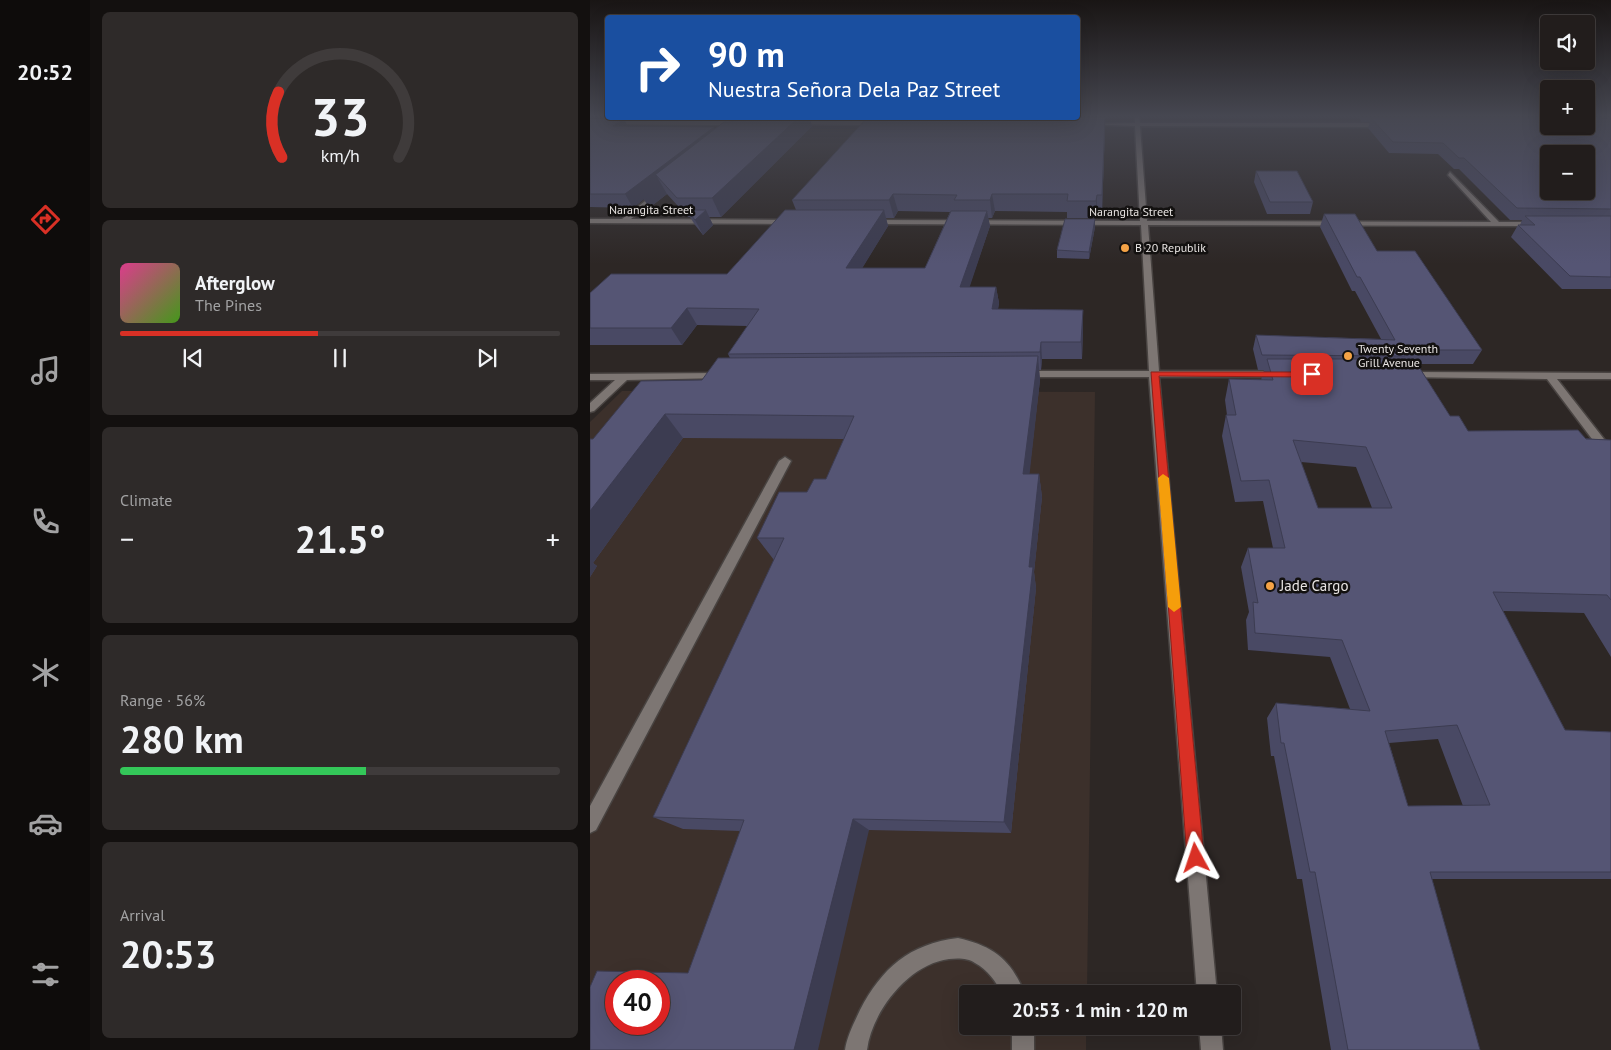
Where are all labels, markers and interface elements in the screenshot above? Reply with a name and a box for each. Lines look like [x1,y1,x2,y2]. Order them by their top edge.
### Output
map controls [1540,15,1595,200]
button: sound [1540,15,1595,70]
text: 90 m [708,31,785,77]
icon: right [625,35,690,100]
text: 20:52 [17,58,73,86]
text: Nuestra Señora Dela Paz Street [708,75,1000,103]
button: + [1540,80,1595,135]
text: 33 [311,83,369,150]
text: km/h [320,144,360,167]
button: − [1540,145,1595,200]
icon: directions [28,202,63,237]
street label: Narangita Street [609,202,693,217]
street label: Narangita Street [1089,204,1173,219]
place label: B 20 Republik [1135,240,1206,255]
marker: B 20 Republik [1119,242,1131,254]
text: Afterglow [195,271,275,295]
text: The Pines [195,295,262,315]
place label: Twenty Seventh Grill Avenue [1358,341,1438,370]
icon: previous [179,344,207,372]
icon: pause [326,344,354,372]
icon: next [473,344,501,372]
marker: Twenty Seventh Grill Avenue [1342,350,1354,362]
icon: music [28,353,63,388]
pin [1291,353,1333,395]
icon: arrive [1298,360,1326,388]
text: Climate [120,490,172,510]
icon: phone [28,504,63,539]
text: 21.5° [295,514,385,563]
text: − [120,520,134,557]
text: + [546,520,560,557]
place label: Jade Cargo [1279,576,1348,595]
marker: Jade Cargo [1264,580,1276,592]
icon: climate [28,655,63,690]
text: Range · 56% [120,690,205,710]
text: 280 km [120,714,244,763]
icon: car [28,806,63,841]
position arrow [1169,831,1221,883]
text: Arrival [120,905,165,925]
text: 20:53 [120,929,216,978]
icon: filters [28,957,63,992]
speed limit sign: 40 [605,970,670,1035]
text: 20:53 · 1 min · 120 m [1012,998,1188,1022]

